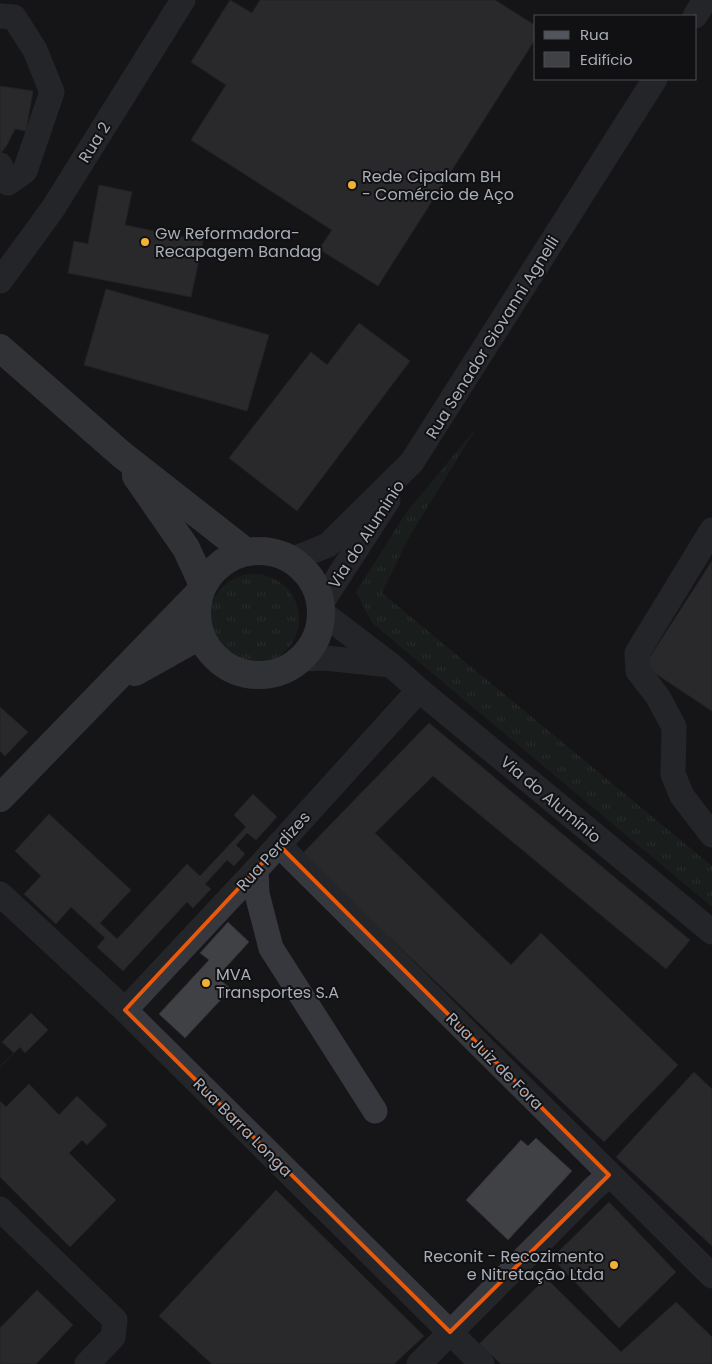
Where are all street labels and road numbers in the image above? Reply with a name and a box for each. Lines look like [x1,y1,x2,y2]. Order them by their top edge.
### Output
street label: Rua 2 [73,117,116,167]
street label: Rua Senador Giovanni Agnelli [420,231,565,443]
street label: Via do Aluminio [323,476,410,593]
street label: Via do Alumínio [495,750,606,848]
street label: Rua Perdizes [231,806,316,896]
street label: Rua Juiz de Fora [441,1007,549,1115]
street label: Rua Barra Longa [188,1073,297,1182]

